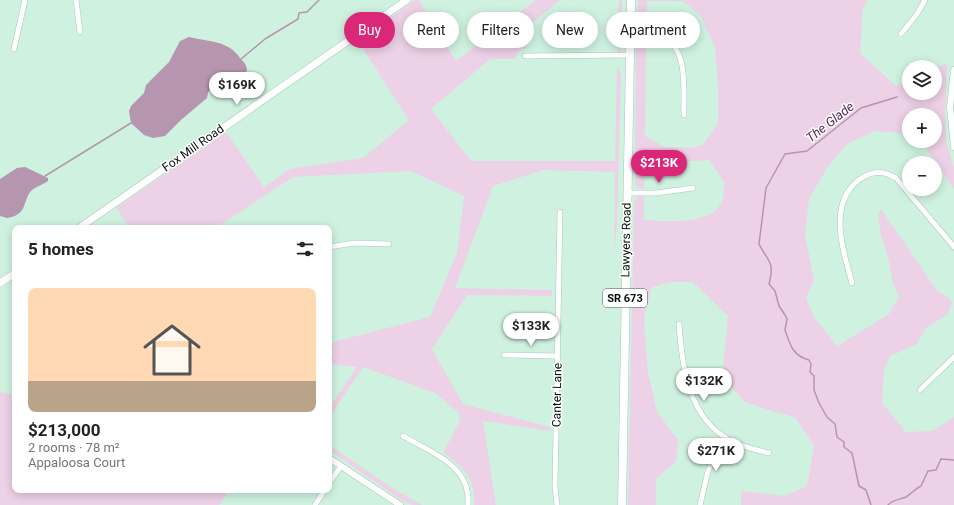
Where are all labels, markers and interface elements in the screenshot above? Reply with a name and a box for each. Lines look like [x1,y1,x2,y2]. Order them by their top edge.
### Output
chip: Buy [344,12,395,48]
chip: Rent [403,12,459,48]
chip: Filters [467,12,534,48]
chip: New [542,12,598,48]
chip: Apartment [606,12,700,48]
map controls [902,60,942,196]
button: layers [902,60,942,100]
pin: $169K [209,72,265,106]
text: $169K [218,77,256,92]
water label: The Glade [803,98,857,145]
button: + [902,108,942,148]
street label: Fox Mill Road [160,122,226,174]
pin: $213K [631,150,687,184]
text: $213K [640,155,678,170]
button: − [902,156,942,196]
street label: Lawyers Road [618,203,634,277]
icon: filters [294,238,316,260]
text: 5 homes [28,239,94,259]
road number: SR 673 [603,289,647,307]
pin: $133K [503,313,559,347]
icon: home [136,314,208,386]
text: $133K [512,318,550,333]
street label: Canter Lane [549,363,565,427]
pin: $132K [676,368,732,402]
text: $132K [685,373,723,388]
text: $213,000 [28,420,100,440]
pin: $271K [688,438,744,472]
text: 2 rooms · 78 m² [28,440,120,455]
text: $271K [697,443,735,458]
text: Appaloosa Court [28,455,125,470]

